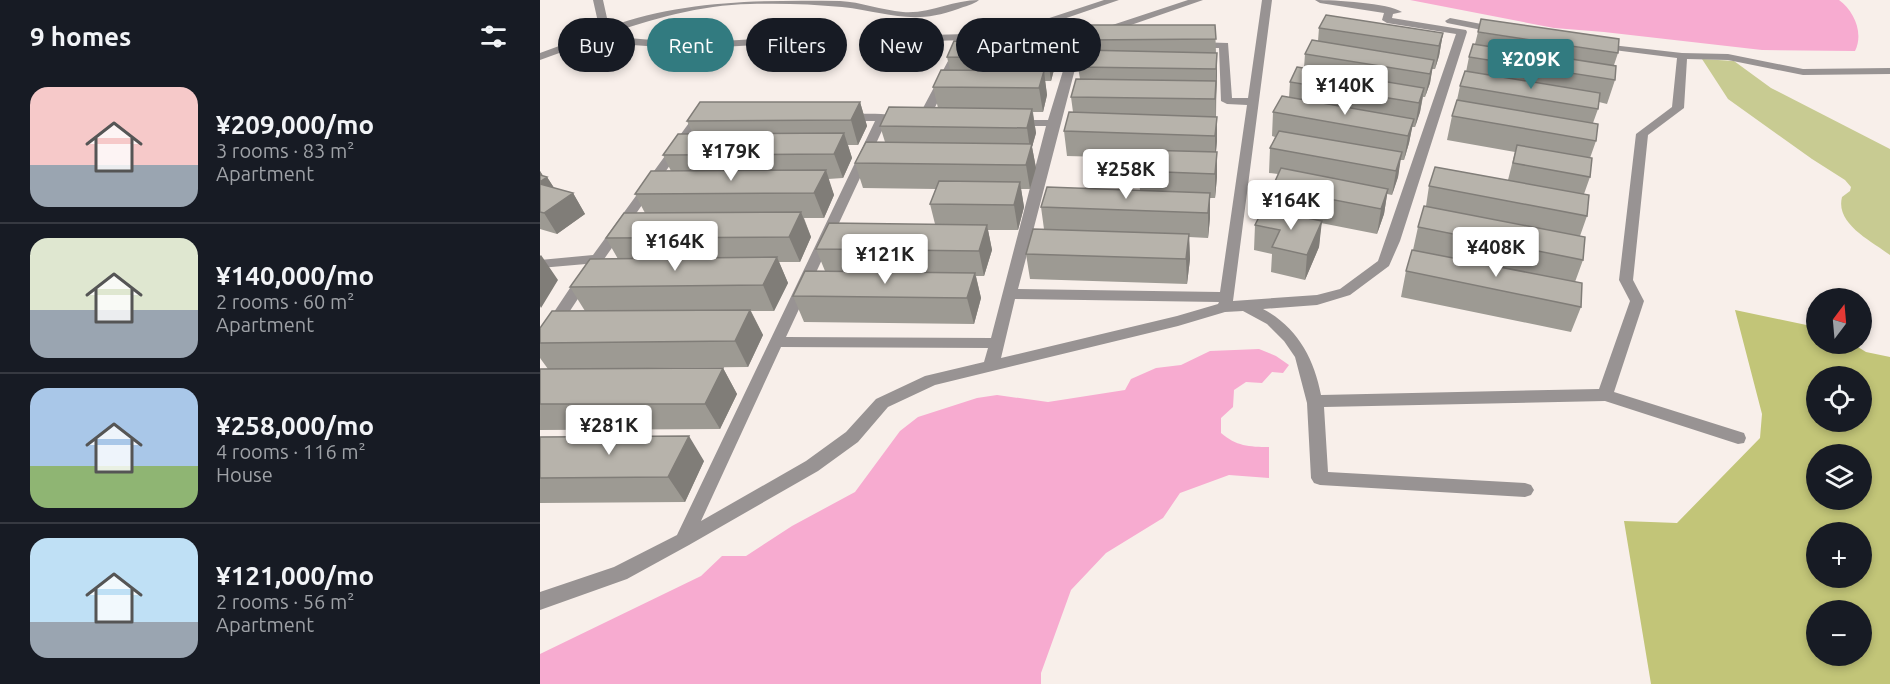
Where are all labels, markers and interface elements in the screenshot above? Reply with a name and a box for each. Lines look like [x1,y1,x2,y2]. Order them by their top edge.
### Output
chip: Buy [558,18,635,72]
chip: Rent [647,18,734,72]
chip: Filters [746,18,847,72]
chip: New [859,18,944,72]
chip: Apartment [956,18,1101,72]
icon: filters [477,20,510,53]
text: 9 homes [30,22,131,51]
pin: ¥209K [1489,39,1573,90]
text: ¥209K [1502,47,1560,70]
pin: ¥140K [1303,65,1387,116]
text: ¥140K [1316,73,1374,96]
text: ¥209,000/mo [216,110,374,139]
icon: home [78,111,150,183]
pin: ¥179K [689,131,773,182]
text: 3 rooms · 83 m² [216,139,354,162]
text: ¥179K [702,139,760,162]
pin: ¥258K [1084,149,1168,200]
text: ¥258K [1097,157,1155,180]
text: Apartment [216,162,314,185]
pin: ¥164K [1249,180,1333,231]
text: ¥164K [1262,188,1320,211]
pin: ¥164K [633,221,717,272]
pin: ¥408K [1454,227,1538,278]
text: ¥164K [646,229,704,252]
pin: ¥121K [843,234,927,285]
text: ¥408K [1467,235,1525,258]
text: ¥121K [856,242,914,265]
text: ¥140,000/mo [216,261,374,290]
icon: home [78,262,150,334]
north arrow [1806,288,1872,354]
map controls [1806,288,1872,666]
text: 2 rooms · 60 m² [216,290,354,313]
text: Apartment [216,313,314,336]
button: locate [1806,366,1872,432]
pin: ¥281K [567,405,651,456]
text: ¥258,000/mo [216,411,374,440]
icon: home [78,412,150,484]
text: ¥281K [580,413,638,436]
text: 4 rooms · 116 m² [216,440,366,463]
button: layers [1806,444,1872,510]
text: House [216,463,273,486]
button: + [1806,522,1872,588]
text: ¥121,000/mo [216,561,374,590]
icon: home [78,562,150,634]
text: 2 rooms · 56 m² [216,590,354,613]
button: − [1806,600,1872,666]
text: Apartment [216,613,314,636]

